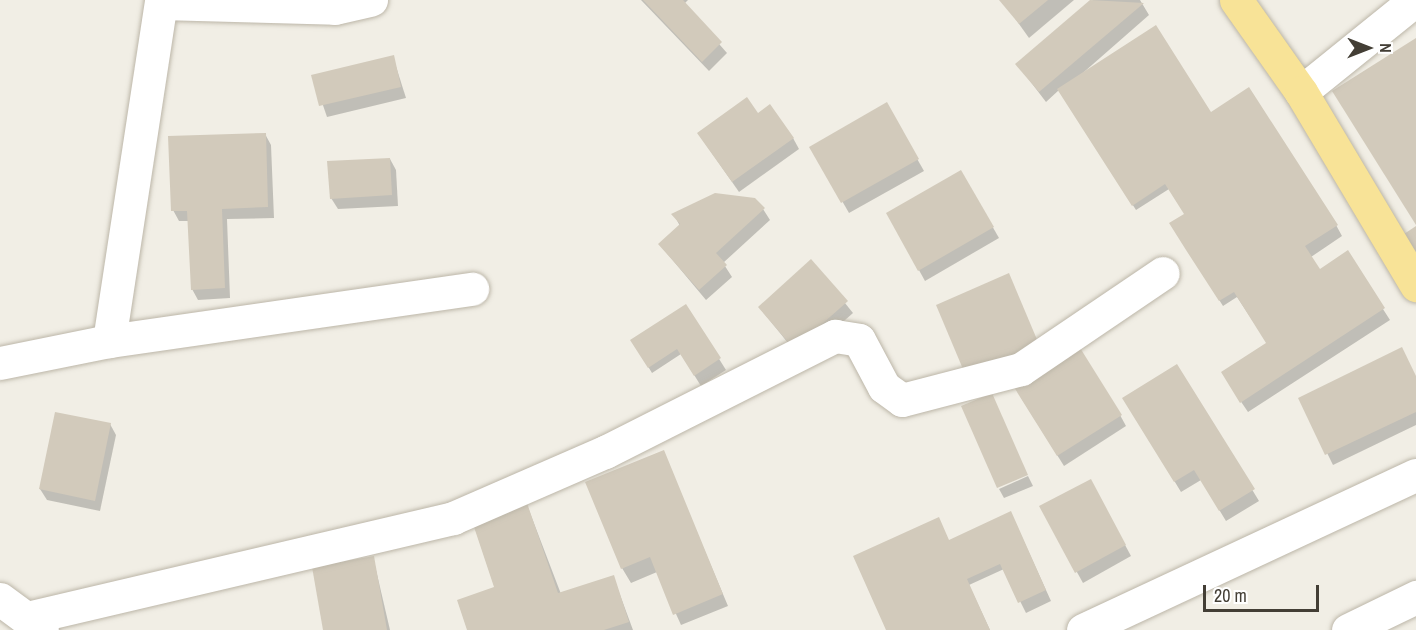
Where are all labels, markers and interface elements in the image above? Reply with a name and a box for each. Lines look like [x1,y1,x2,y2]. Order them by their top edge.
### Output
north arrow [1338,18,1398,78]
text: N [1375,43,1397,53]
scale bar [1206,573,1322,611]
text: 20 m [1214,583,1247,608]

